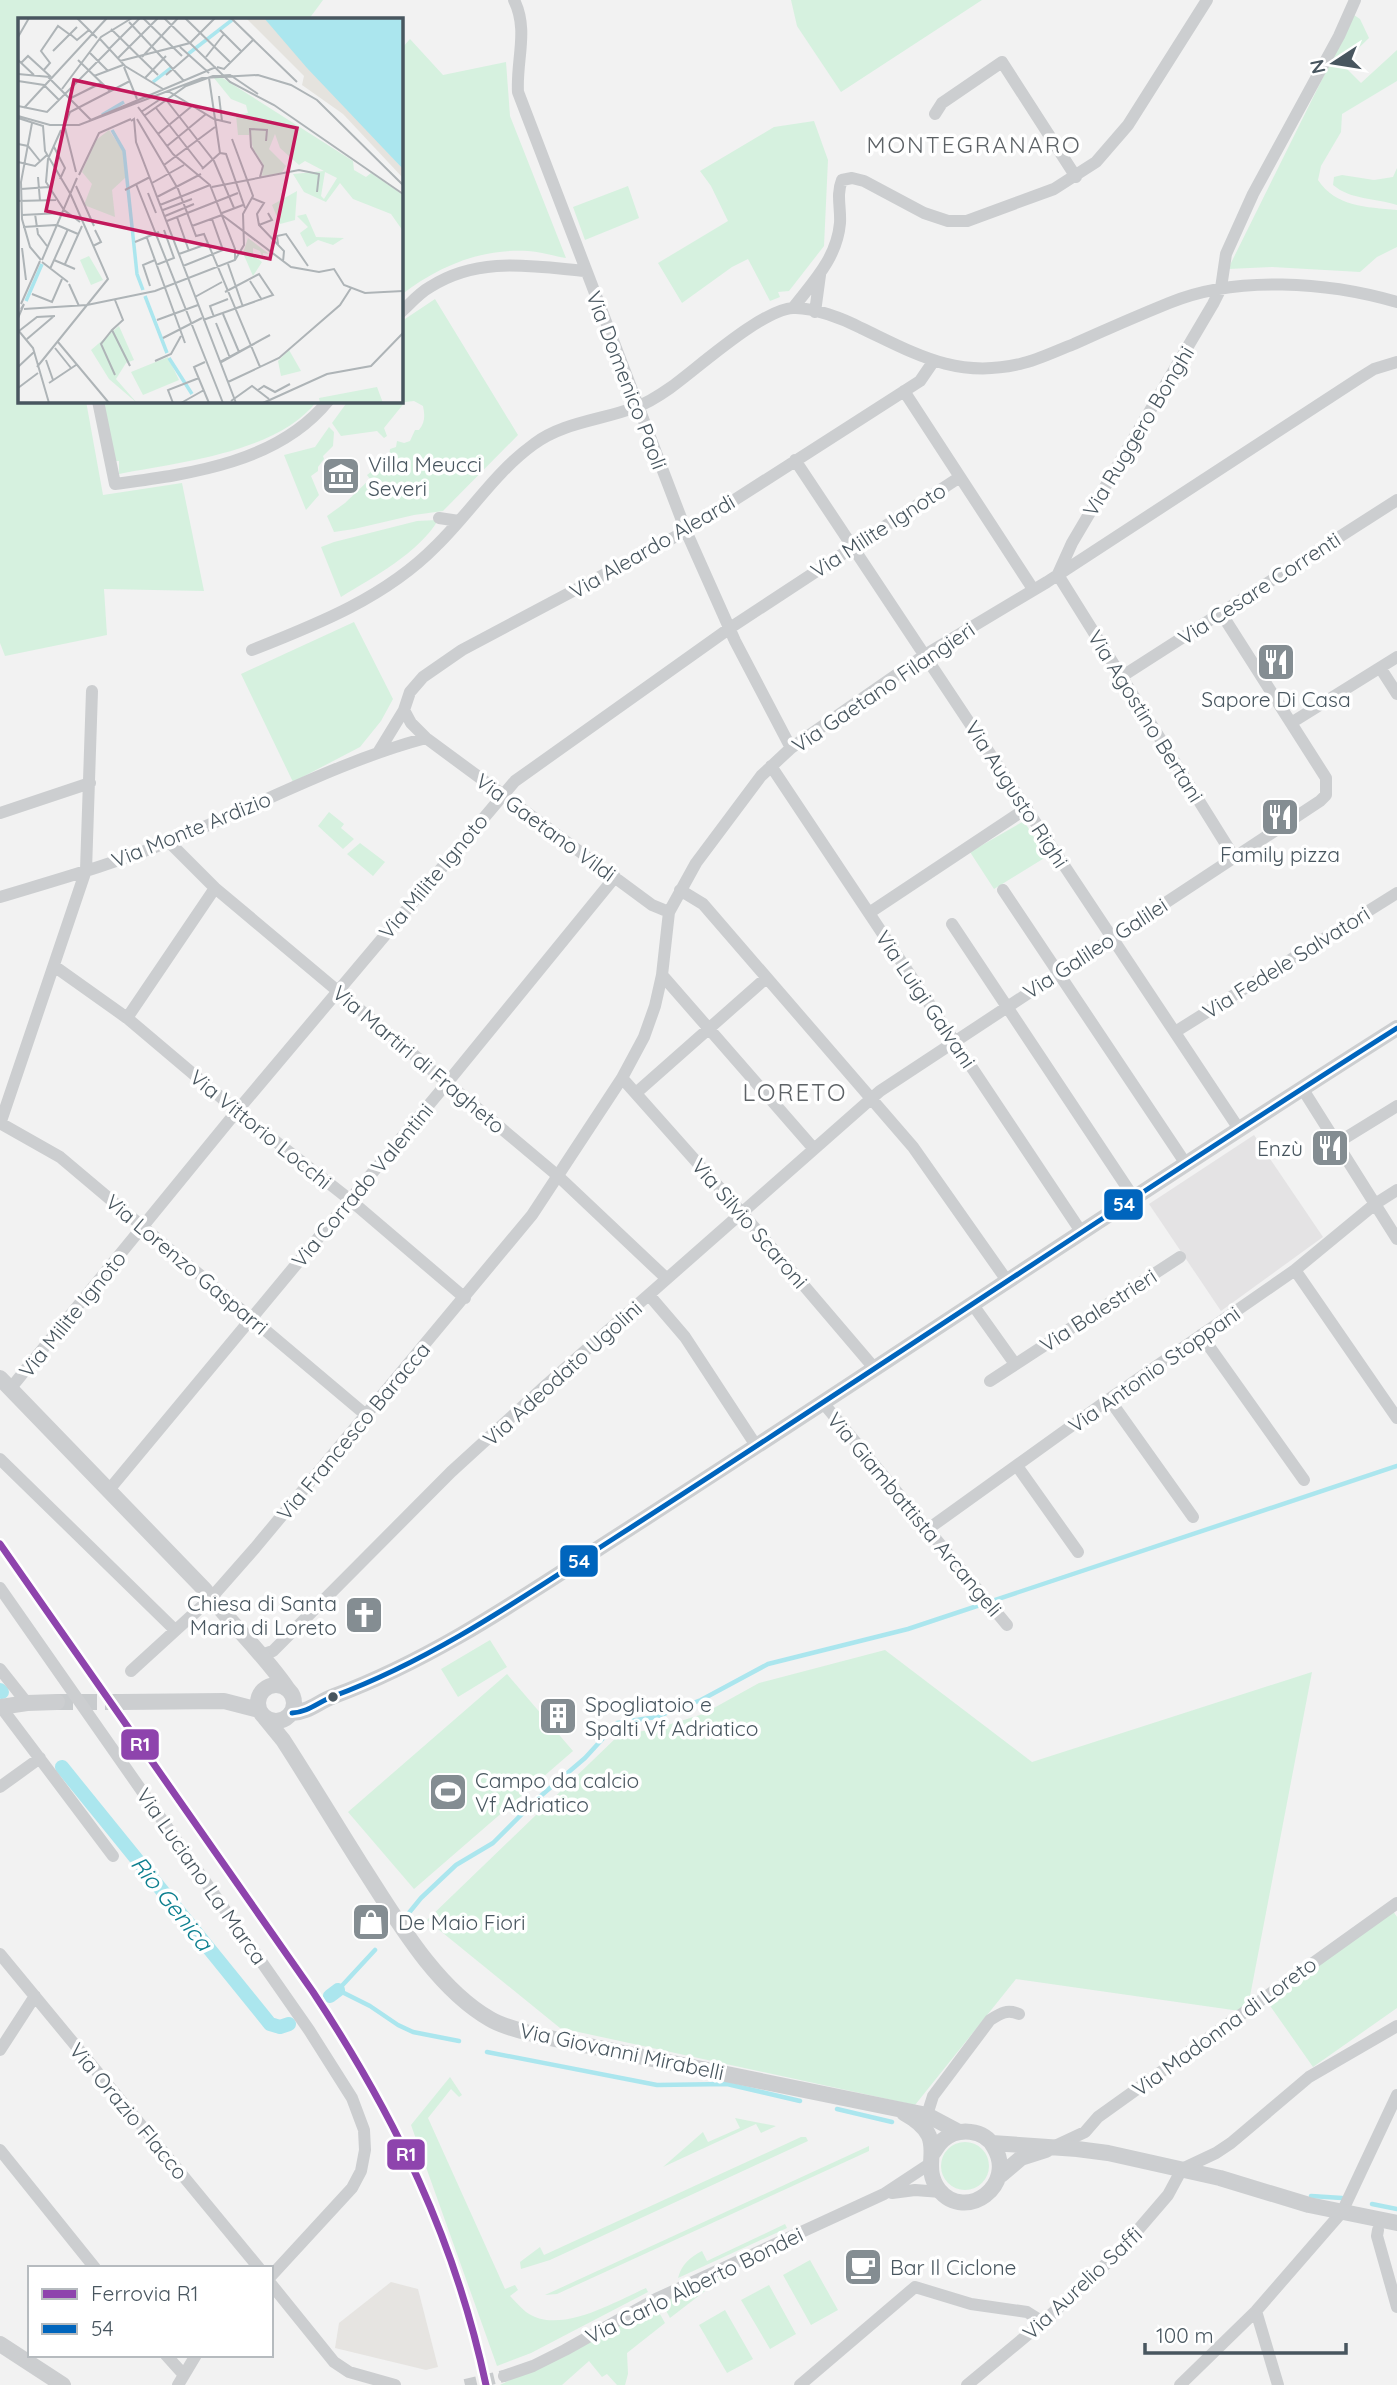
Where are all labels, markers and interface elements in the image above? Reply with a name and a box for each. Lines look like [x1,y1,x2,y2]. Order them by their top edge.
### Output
inset map [18,18,402,402]
north arrow [1299,28,1369,98]
text: N [1304,57,1331,76]
district label: MONTEGRANARO [866,130,1082,159]
street label: Via Domenico Paoli [581,287,673,473]
street label: Via Ruggero Bonghi [1077,341,1199,521]
place label: Villa Meucci Severi [368,451,482,501]
museum icon: Villa Meucci Severi [320,455,362,497]
street label: Via Milite Ignoto [806,477,950,583]
street label: Via Aleardo Aleardi [565,488,739,604]
street label: Via Cesare Correnti [1173,526,1345,650]
street label: Via Gaetano Filangieri [787,616,979,758]
street label: Via Agostino Bertani [1083,625,1209,807]
restaurant icon: Sapore Di Casa [1255,641,1297,683]
place label: Sapore Di Casa [1201,686,1351,712]
street label: Via Augusto Righi [960,716,1074,872]
street label: Via Gaetano Vildi [471,767,621,887]
street label: Via Monte Ardizio [108,785,274,873]
restaurant icon: Family pizza [1259,796,1301,838]
street label: Via Milite Ignoto [373,808,493,944]
place label: Family pizza [1220,841,1340,867]
street label: Via Galileo Galilei [1018,892,1172,1004]
street label: Via Fedele Salvatori [1198,900,1374,1024]
street label: Via Luigi Galvani [870,925,982,1073]
street label: Via Martiri di Fragheto [328,979,510,1139]
street label: Via Vittorio Locchi [185,1064,337,1194]
district label: LORETO [742,1077,848,1107]
street label: Via Corrado Valentini [286,1098,438,1272]
restaurant icon: Enzù [1309,1127,1351,1169]
place label: Enzù [1257,1135,1303,1161]
street label: Via Silvio Scaroni [686,1153,814,1293]
street label: Via Lorenzo Gasparri [100,1188,274,1340]
line badge: 54 [1103,1188,1144,1221]
text: 54 [1113,1192,1135,1216]
street label: Via Milite Ignoto [13,1245,131,1383]
street label: Via Balestrieri [1035,1263,1161,1357]
street label: Via Adeodato Ugolini [477,1295,647,1451]
street label: Via Antonio Stoppani [1063,1300,1245,1438]
street label: Via Francesco Baracca [271,1337,435,1525]
street label: Via Giambattista Arcangeli [822,1407,1008,1621]
line badge: 54 [559,1544,599,1578]
text: 54 [568,1549,590,1573]
place label: Chiesa di Santa Maria di Loreto [187,1590,337,1640]
church icon: Chiesa di Santa Maria di Loreto [343,1594,385,1636]
unlabelled marker [326,1690,340,1704]
place label: Spogliatoio e Spalti Vf Adriatico [585,1691,758,1741]
building icon: Spogliatoio e Spalti Vf Adriatico [537,1695,579,1737]
line badge: R1 [120,1728,160,1761]
text: R1 [130,1732,150,1756]
place label: Campo da calcio Vf Adriatico [475,1767,639,1817]
sports icon: Campo da calcio Vf Adriatico [427,1771,469,1813]
street label: Via Luciano La Marca [131,1783,273,1969]
water label: Rio Genica [125,1850,220,1957]
shop icon: De Maio Fiori [350,1901,392,1943]
place label: De Maio Fiori [398,1909,526,1935]
street label: Via Madonna di Loreto [1127,1950,1321,2102]
street label: Via Giovanni Mirabelli [518,2017,726,2085]
street label: Via Orazio Flacco [64,2037,194,2185]
line badge: R1 [386,2138,426,2171]
text: R1 [396,2142,416,2166]
street label: Via Carlo Alberto Bondei [581,2221,807,2349]
street label: Via Aurelio Saffi [1017,2221,1147,2345]
cafe icon: Bar Il Ciclone [842,2246,884,2288]
place label: Bar Il Ciclone [890,2254,1016,2280]
legend [28,2266,273,2357]
text: Ferrovia R1 [91,2280,199,2306]
scale bar [1145,2312,1346,2356]
text: 54 [91,2315,114,2341]
text: 100 m [1156,2322,1214,2348]

